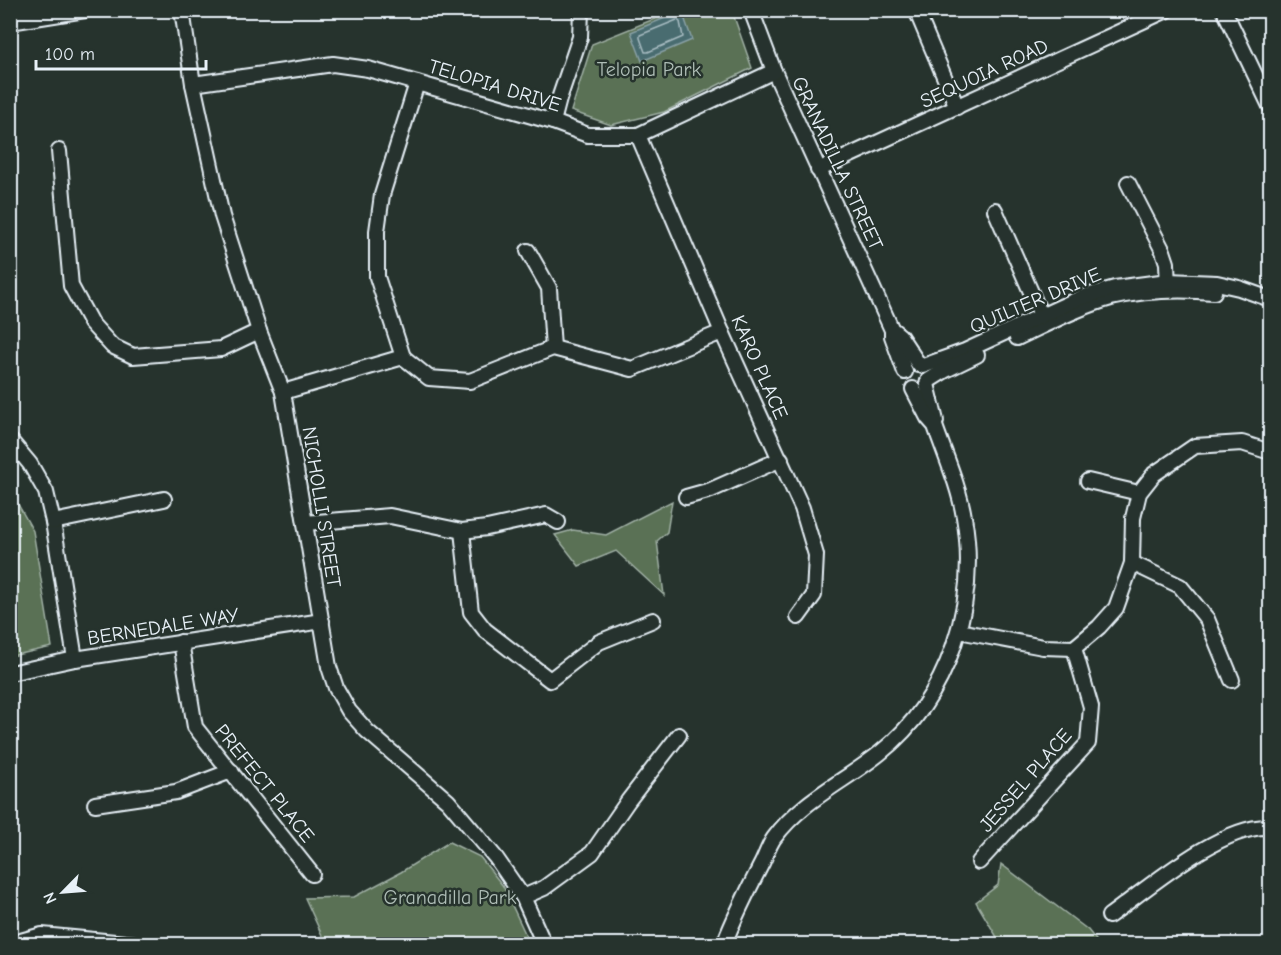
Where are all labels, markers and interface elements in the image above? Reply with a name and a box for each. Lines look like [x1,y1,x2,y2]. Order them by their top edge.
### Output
scale bar [36,33,206,71]
street label: SEQUOIA ROAD [917,34,1052,113]
text: 100 m [45,44,95,65]
street label: TELOPIA DRIVE [426,54,564,117]
park label: Telopia Park [597,58,701,81]
street label: GRANADILLA STREET [787,73,888,254]
street label: QUILTER DRIVE [966,262,1104,338]
street label: KARO PLACE [726,312,793,423]
street label: NICHOLLI STREET [297,425,346,590]
street label: BERNEDALE WAY [86,603,241,650]
street label: PREFECT PLACE [210,720,319,847]
street label: JESSEL PLACE [974,724,1076,837]
north arrow [33,862,93,922]
park label: Granadilla Park [384,886,517,909]
text: N [40,889,61,906]

